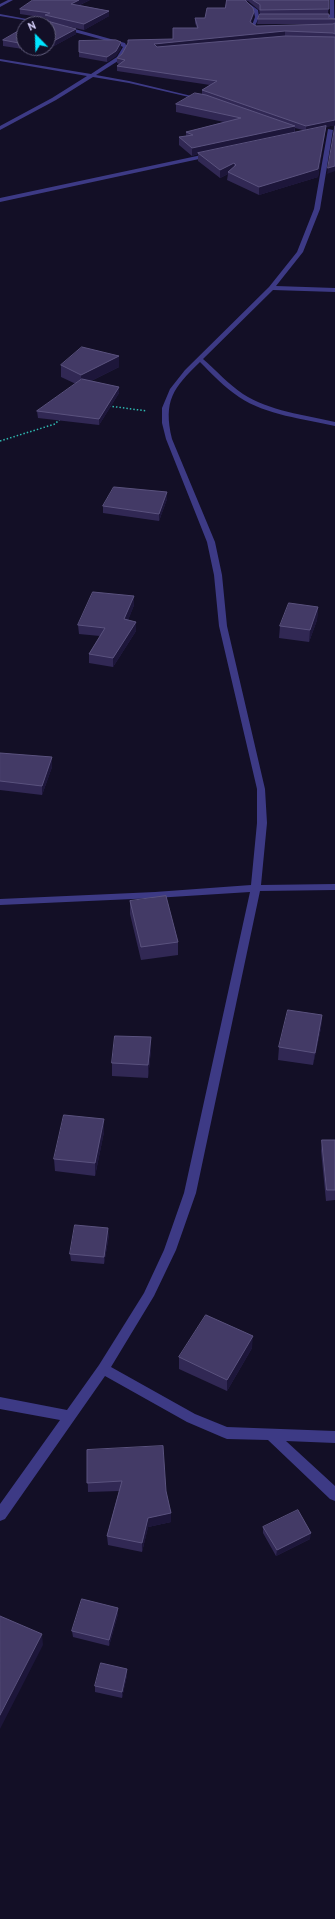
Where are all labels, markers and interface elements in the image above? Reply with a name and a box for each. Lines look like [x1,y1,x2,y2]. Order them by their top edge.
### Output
north arrow [16,16,56,56]
text: N [26,18,38,34]

